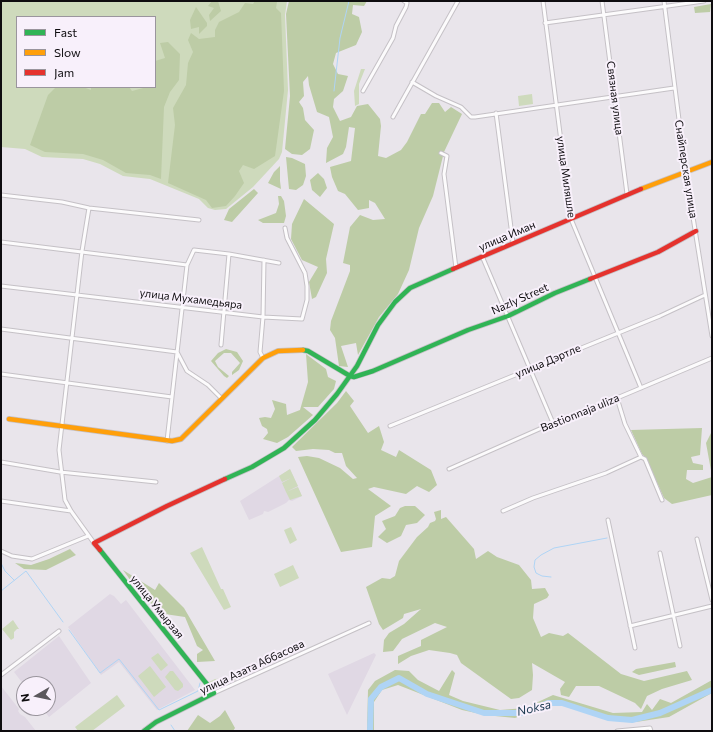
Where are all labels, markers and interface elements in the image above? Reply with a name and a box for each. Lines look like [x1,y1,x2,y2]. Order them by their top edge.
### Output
legend [16,16,156,88]
text: Fast [54,25,77,39]
text: Slow [54,45,81,59]
street label: Связная улица [604,60,626,136]
text: Jam [54,65,74,79]
street label: Снайперская улица [672,119,700,219]
street label: улица Миляшле [554,135,578,219]
street label: улица Иман [477,218,537,254]
street label: Nazly Street [489,281,551,317]
street label: улица Мухамедьяра [139,286,243,312]
street label: улица Дэртле [513,341,583,381]
street label: Bastionnaja uliza [539,391,621,435]
street label: улица Умырзая [127,573,187,641]
street label: улица Азата Аббасова [198,637,306,697]
north arrow [16,676,56,716]
text: N [18,693,32,703]
water label: Noksa [516,697,552,719]

